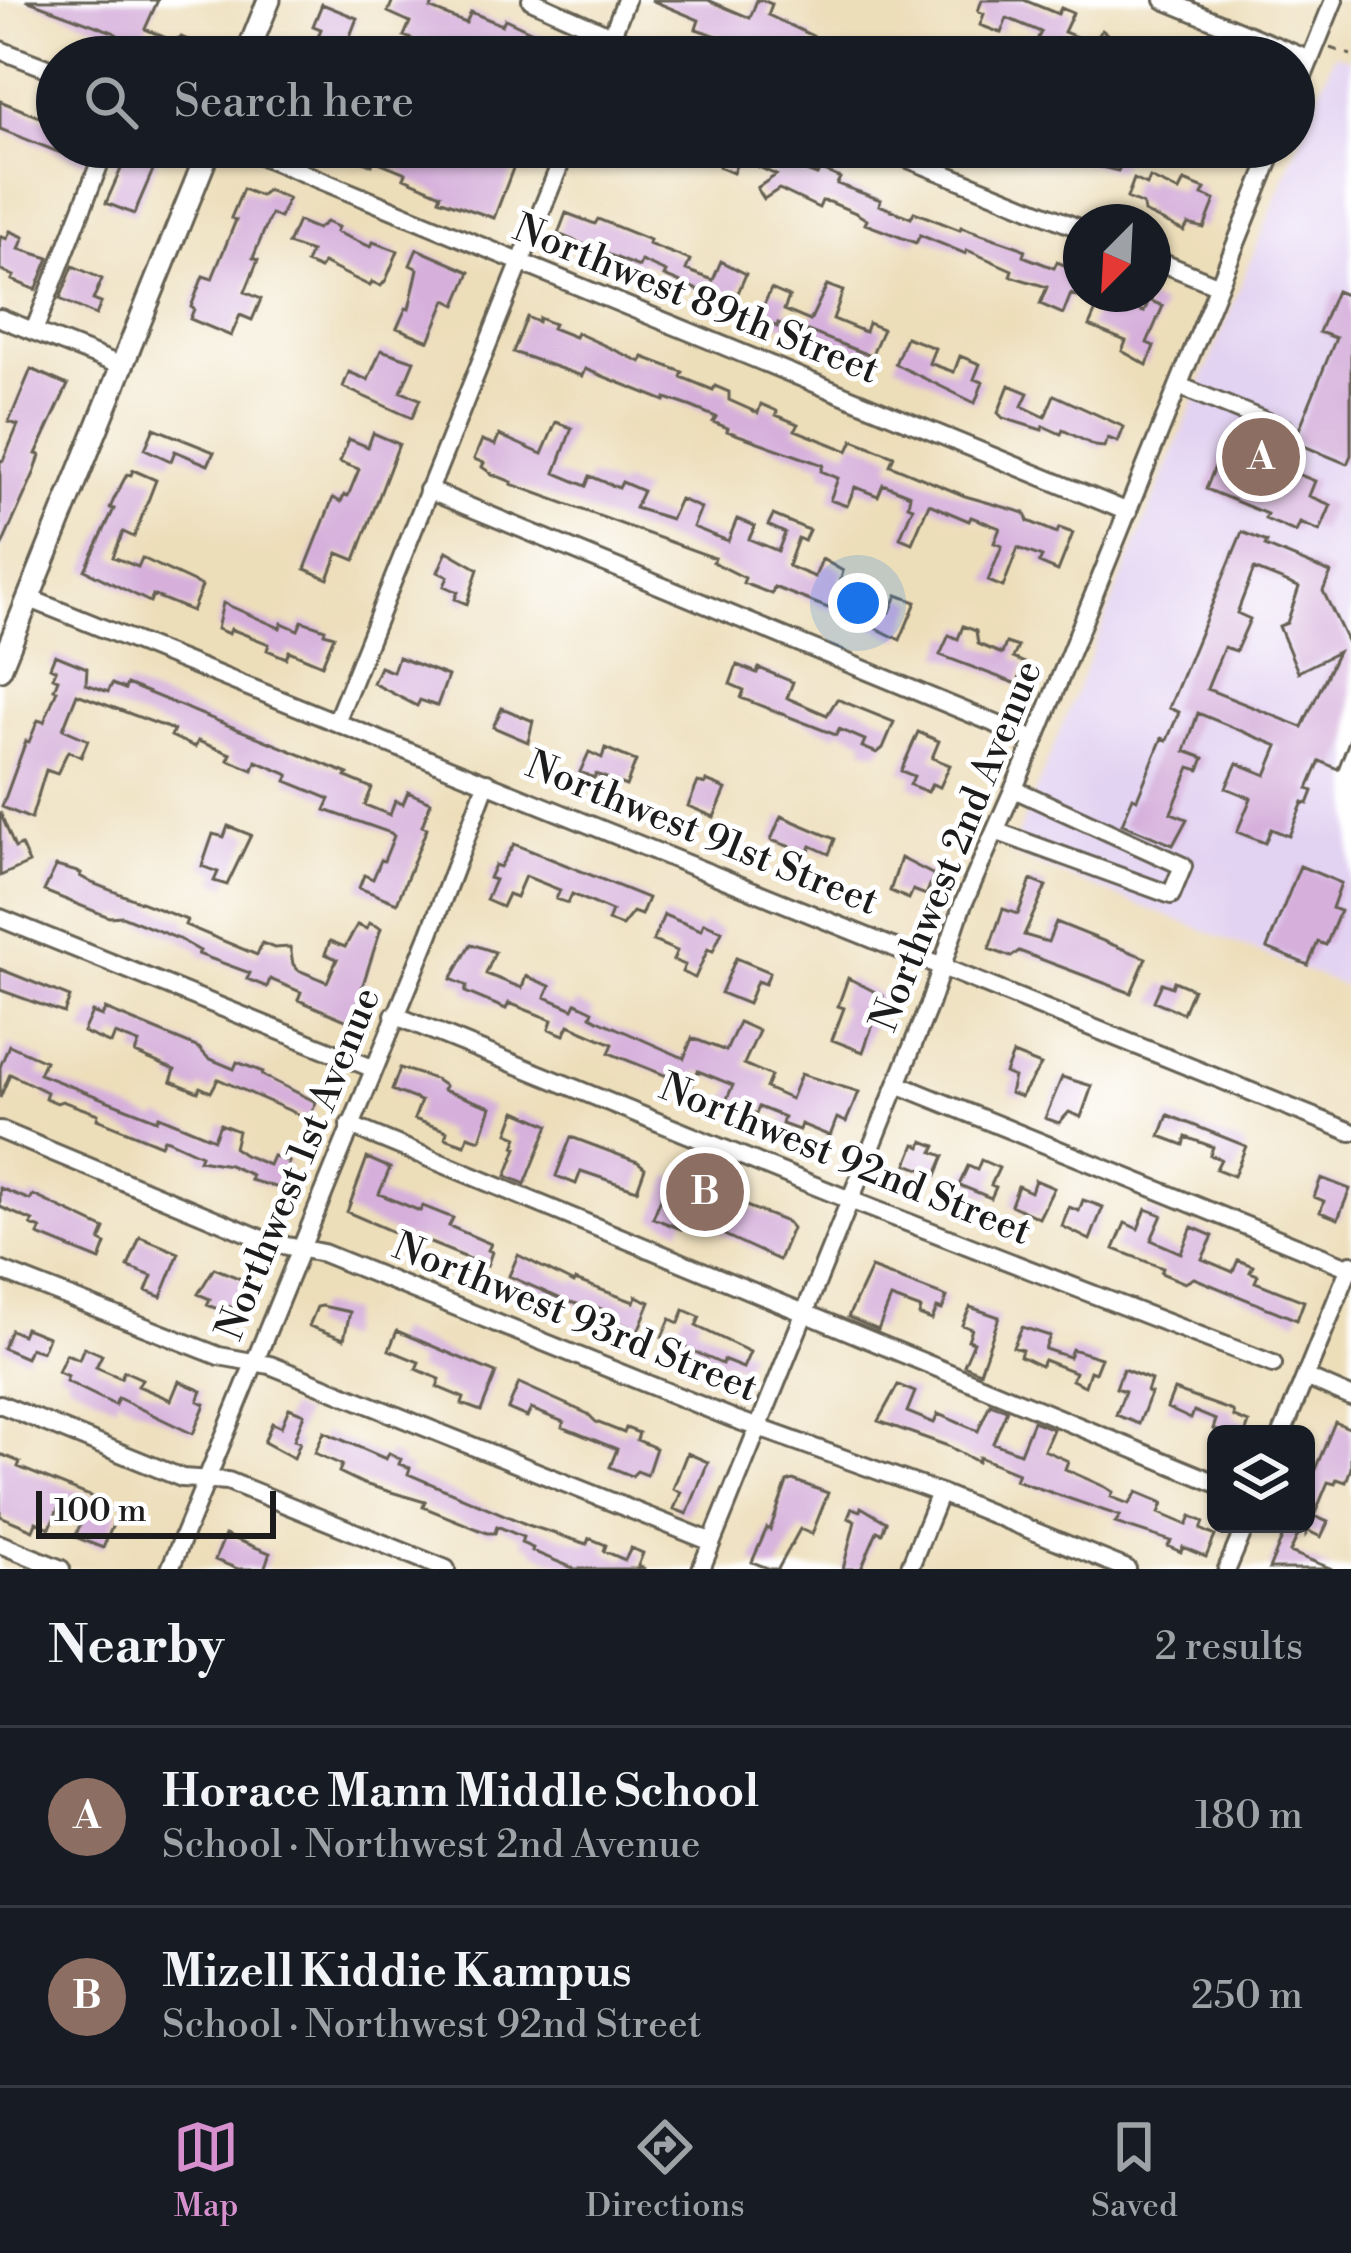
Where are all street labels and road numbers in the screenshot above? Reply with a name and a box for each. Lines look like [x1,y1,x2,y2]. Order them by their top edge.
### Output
street label: Northwest 89th Street [506,204,886,396]
street label: Northwest 2nd Avenue [860,653,1054,1039]
street label: Northwest 91st Street [519,741,886,927]
street label: Northwest 1st Avenue [206,981,392,1347]
street label: Northwest 92nd Street [652,1063,1038,1257]
street label: Northwest 93rd Street [385,1222,765,1414]

